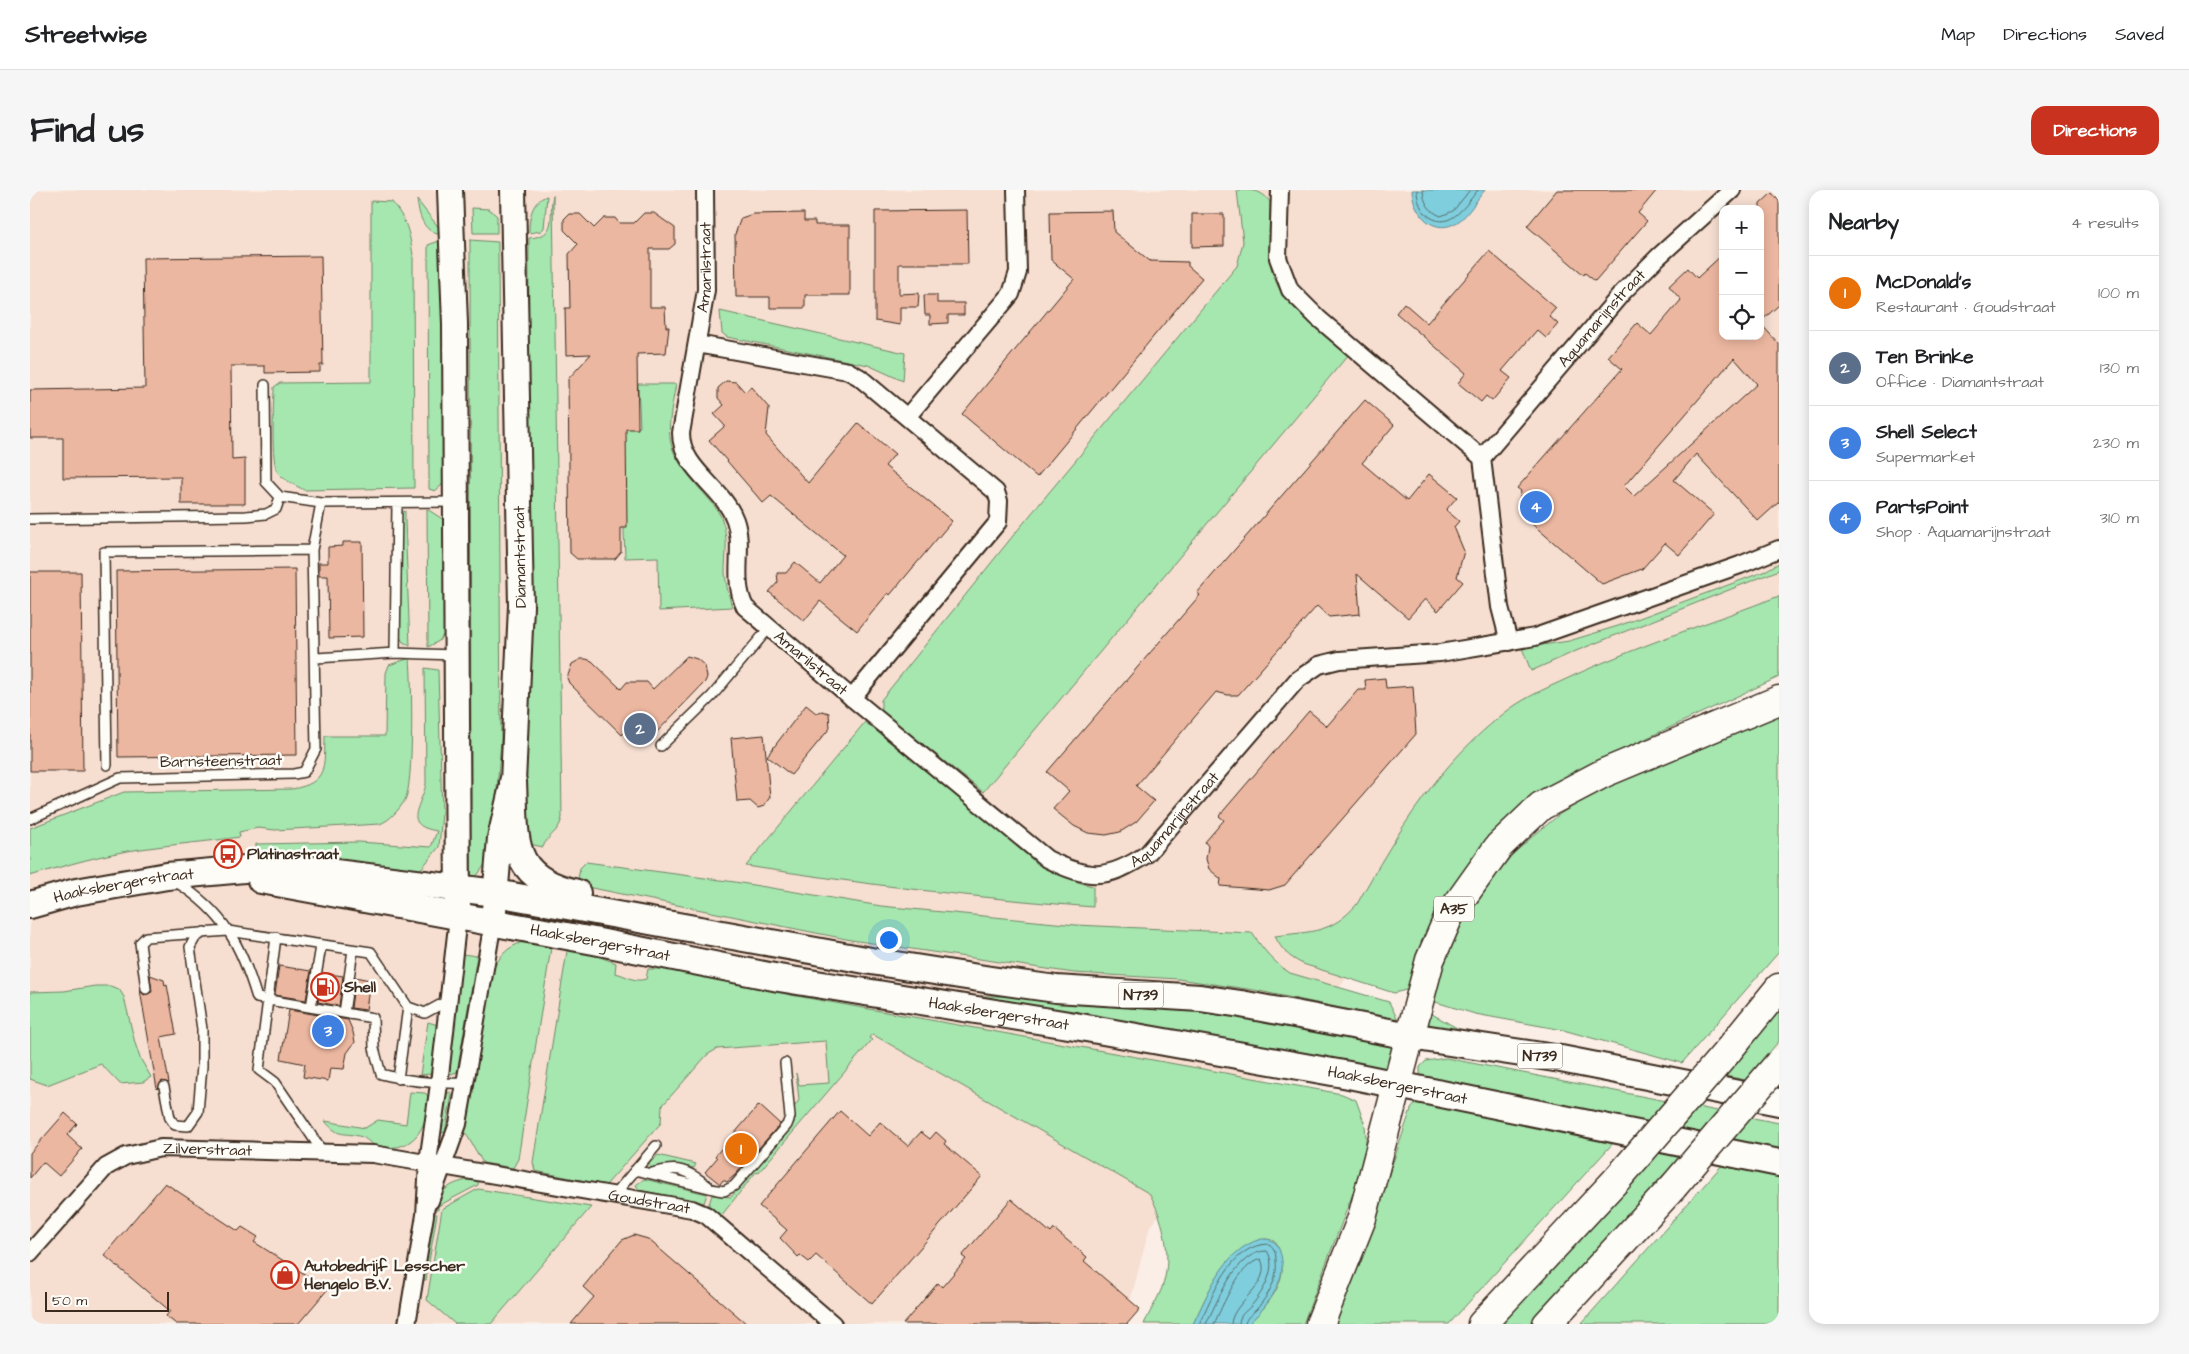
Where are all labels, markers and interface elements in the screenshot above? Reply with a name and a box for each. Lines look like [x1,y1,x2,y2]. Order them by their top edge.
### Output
text: Streetwise [25,18,147,52]
text: Map [1941,22,1975,47]
text: Directions [2003,22,2087,47]
text: Saved [2115,22,2164,47]
text: Find us [30,106,144,155]
button: Directions [2031,106,2159,155]
map controls [1719,205,1764,340]
button: + [1719,205,1764,250]
text: Nearby [1829,208,1899,237]
text: 4 results [2071,212,2139,234]
street label: Amarilstraat [691,221,717,314]
button: − [1719,250,1764,295]
street label: Aquamarijnstraat [1553,264,1651,372]
text: McDonald's [1876,269,1971,296]
text: 1 [1844,282,1846,304]
text: 100 m [2098,282,2139,304]
button: locate [1719,295,1764,340]
text: Restaurant · Goudstraat [1876,296,2056,318]
text: Ten Brinke [1876,344,1974,371]
text: 2 [1840,357,1850,379]
text: 130 m [2100,357,2139,379]
text: Office · Diamantstraat [1876,371,2044,393]
text: Shell Select [1876,419,1977,446]
text: 3 [1841,432,1849,454]
text: 230 m [2093,432,2139,454]
text: Supermarket [1876,446,1975,468]
pin: 4 [1520,488,1552,526]
text: PartsPoint [1876,494,1968,521]
street label: Diamantstraat [508,505,532,608]
text: 4 [1840,507,1850,529]
text: 310 m [2100,507,2139,529]
text: Shop · Aquamarijnstraat [1876,521,2051,543]
street label: Amarilstraat [769,625,853,701]
pin: 2 [624,710,656,748]
street label: Barnsteenstraat [160,749,283,773]
street label: Aquamarijnstraat [1126,766,1225,873]
bus stop icon: Platinastraat [213,839,243,869]
place label: Platinastraat [247,843,340,865]
street label: Haaksbergerstraat [51,863,195,909]
road number: A35 [1434,896,1474,922]
street label: Haaksbergerstraat [528,919,673,967]
your location [876,927,902,953]
fuel station icon: Shell [310,972,340,1002]
place label: Shell [343,976,376,998]
road number: N739 [1118,982,1164,1008]
street label: Haaksbergerstraat [927,991,1071,1036]
pin: 3 [312,1012,344,1050]
road number: N739 [1518,1044,1562,1068]
street label: Haaksbergerstraat [1326,1060,1470,1110]
pin: 1 [725,1130,757,1168]
street label: Zilverstraat [163,1137,253,1162]
street label: Goudstraat [607,1184,692,1220]
place label: Autobedrijf Lesscher Hengelo B.V. [304,1255,465,1297]
shop icon: Autobedrijf Lesscher Hengelo B.V. [270,1260,300,1290]
scale bar [45,1289,169,1312]
text: 50 m [52,1291,87,1311]

